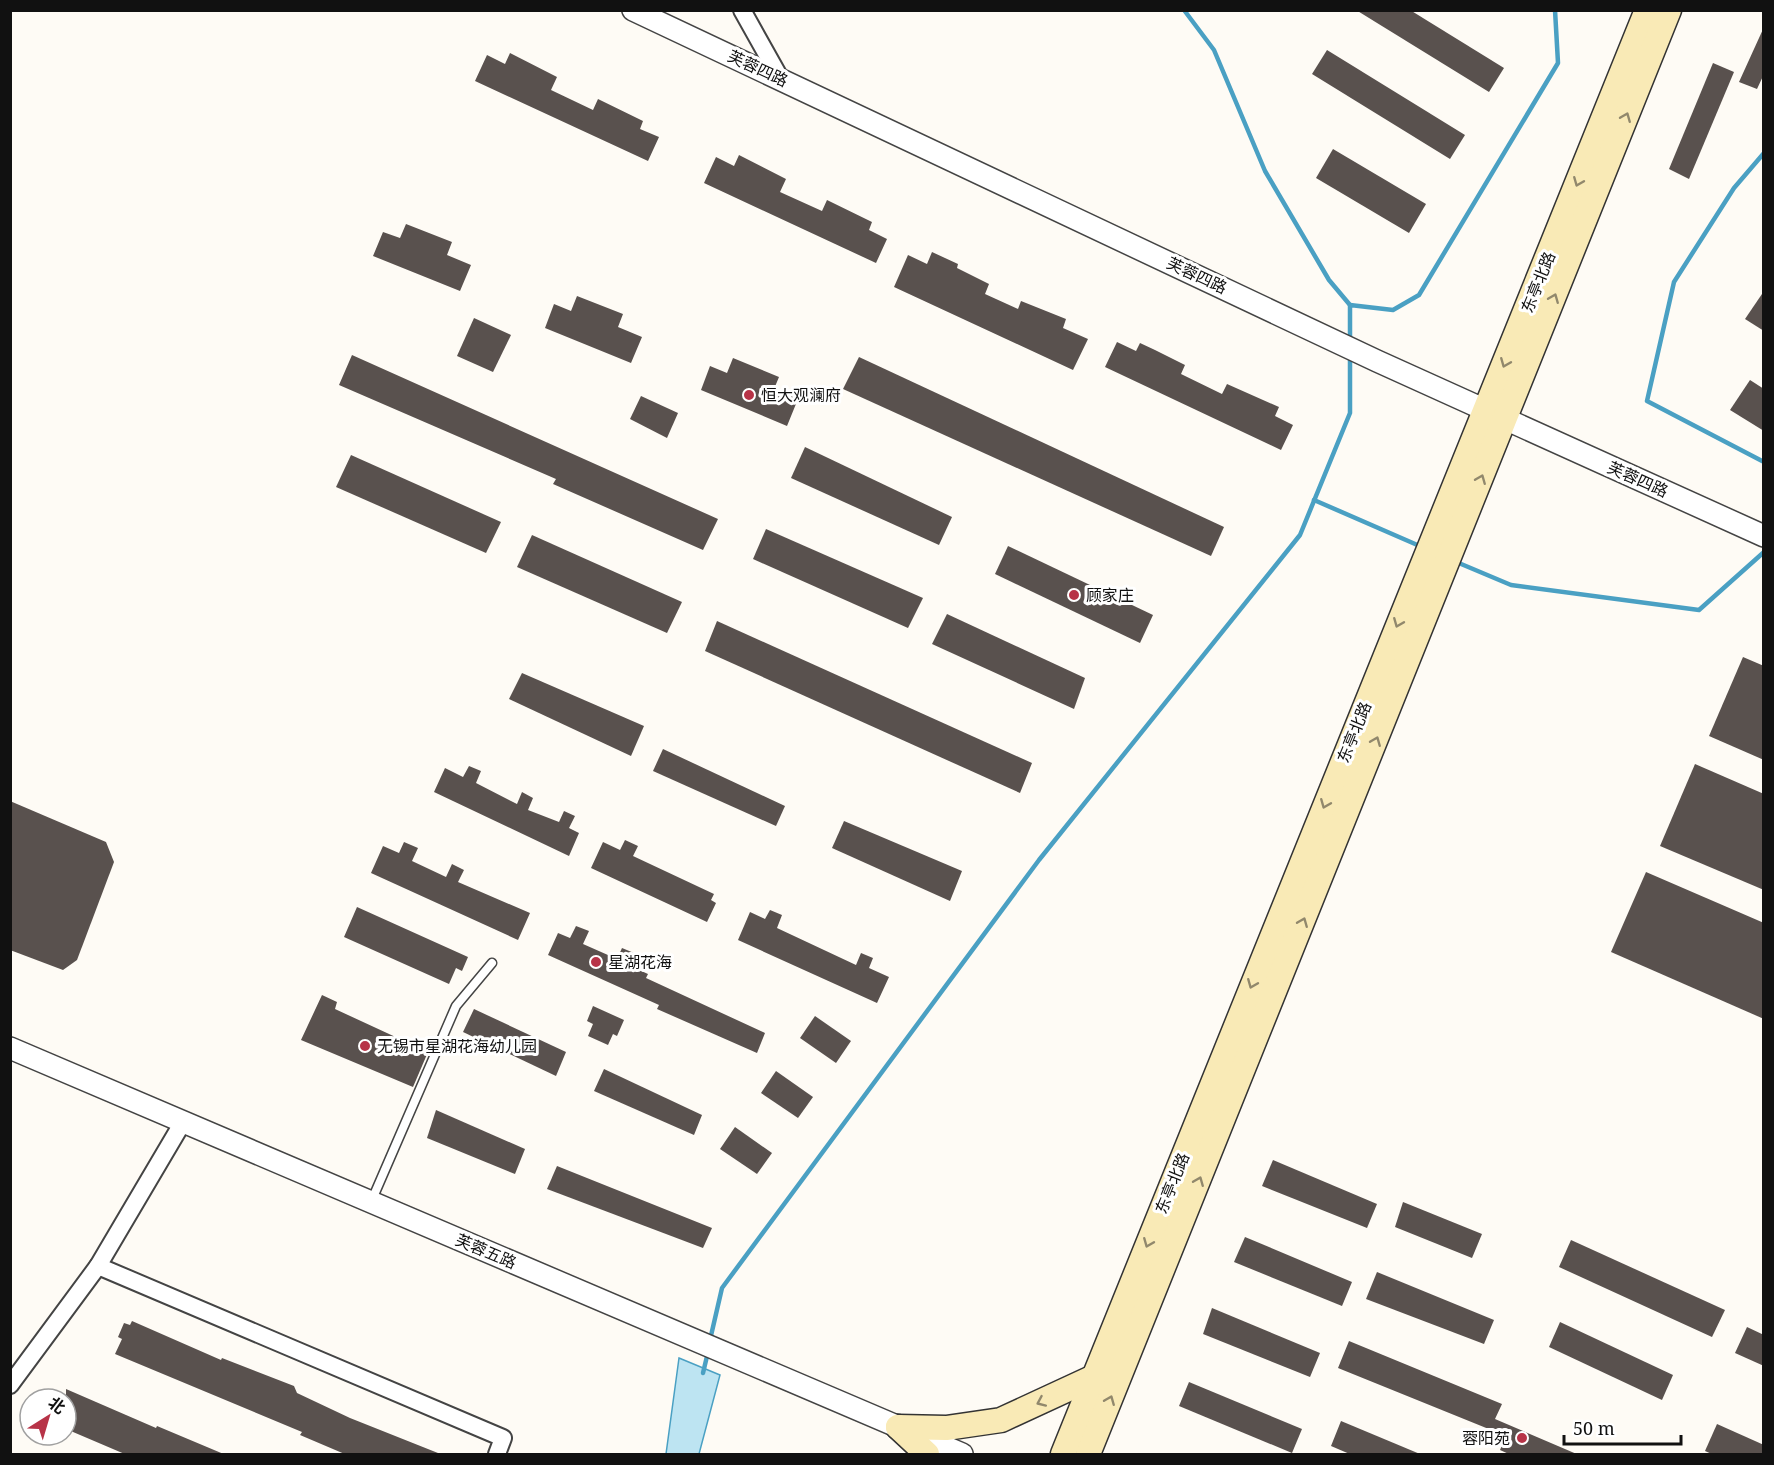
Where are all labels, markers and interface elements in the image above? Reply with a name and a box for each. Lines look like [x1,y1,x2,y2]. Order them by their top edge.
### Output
street label: 芙蓉四路 [724,45,792,91]
one-way arrow [1619,113,1631,124]
one-way arrow [1573,175,1585,186]
street label: 东亭北路 [1516,248,1560,316]
street label: 芙蓉四路 [1163,252,1231,298]
one-way arrow [1546,294,1559,304]
one-way arrow [1500,357,1513,367]
place label: 恒大观澜府 [761,384,841,406]
marker: 恒大观澜府 [742,388,756,402]
street label: 芙蓉四路 [1604,456,1672,502]
one-way arrow [1474,474,1486,485]
place label: 顾家庄 [1086,584,1134,606]
marker: 顾家庄 [1067,588,1081,602]
one-way arrow [1393,616,1405,627]
street label: 东亭北路 [1332,698,1376,766]
one-way arrow [1369,736,1381,747]
one-way arrow [1320,797,1332,808]
one-way arrow [1296,917,1308,928]
place label: 星湖花海 [608,951,672,973]
marker: 星湖花海 [589,955,603,969]
one-way arrow [1247,978,1259,989]
place label: 无锡市星湖花海幼儿园 [377,1035,537,1057]
marker: 无锡市星湖花海幼儿园 [358,1039,372,1053]
street label: 东亭北路 [1150,1149,1194,1217]
one-way arrow [1192,1176,1204,1187]
street label: 芙蓉五路 [452,1228,520,1274]
one-way arrow [1143,1237,1155,1248]
north arrow [18,1387,78,1447]
text: 北 [44,1391,70,1419]
one-way arrow [1036,1395,1047,1407]
one-way arrow [1103,1396,1115,1407]
scale bar [1564,1408,1681,1446]
text: 50 m [1573,1416,1615,1440]
place label: 蓉阳苑 [1462,1427,1510,1449]
marker: 蓉阳苑 [1515,1431,1529,1445]

